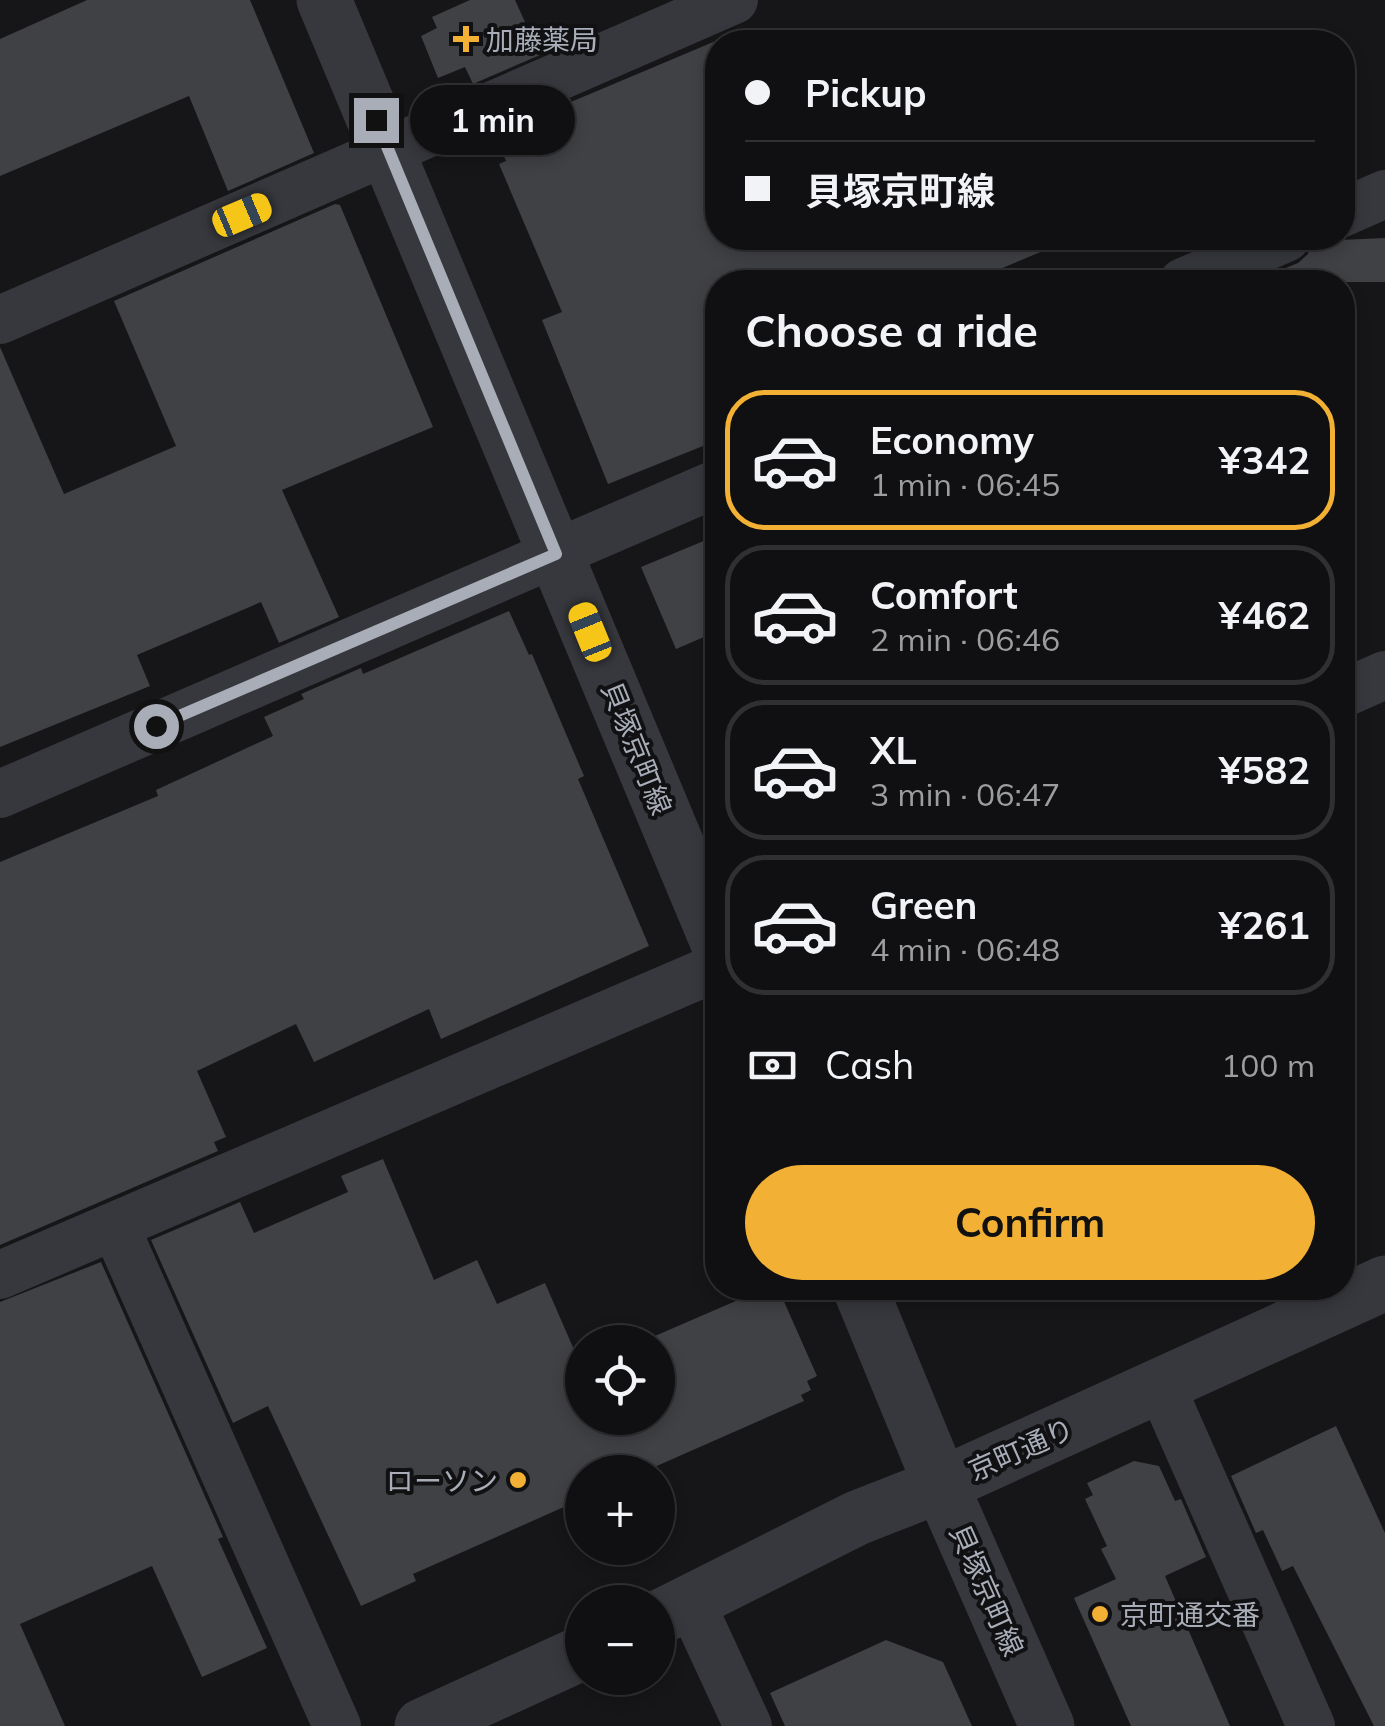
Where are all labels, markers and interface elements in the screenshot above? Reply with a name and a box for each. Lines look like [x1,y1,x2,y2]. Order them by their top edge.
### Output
place label: 加藤薬局 [486,22,598,57]
marker: 加藤薬局 [455,28,477,50]
text: Pickup [805,69,927,117]
callout: 1 min [411,85,576,155]
route end [354,98,399,143]
text: 1 min [450,100,535,140]
text: 貝塚京町線 [805,167,995,215]
car [209,189,275,241]
text: Choose a ride [745,302,1038,358]
icon: car [750,415,840,505]
text: Economy [870,416,1034,464]
text: ¥342 [1219,436,1310,484]
text: 1 min · 06:45 [870,464,1060,504]
icon: car [750,570,840,660]
text: Comfort [870,571,1018,619]
text: ¥462 [1219,591,1310,639]
car [565,599,615,665]
text: 2 min · 06:46 [870,619,1060,659]
street label: 貝塚京町線 [595,677,679,819]
route start [134,704,179,749]
icon: car [750,725,840,815]
text: XL [870,726,917,774]
text: ¥582 [1219,746,1310,794]
text: 3 min · 06:47 [870,774,1060,814]
icon: car [750,880,840,970]
text: Green [870,881,977,929]
text: ¥261 [1219,901,1310,949]
text: 4 min · 06:48 [870,929,1060,969]
icon: cash [745,1038,800,1093]
text: Cash [825,1041,914,1089]
text: 100 m [1221,1045,1315,1085]
button: Confirm [745,1165,1315,1280]
map controls [565,1325,675,1695]
button: locate [565,1325,675,1435]
street label: 京町通り [963,1410,1079,1488]
button: + [565,1455,675,1565]
place label: ローソン [386,1463,498,1498]
marker: ローソン [507,1469,529,1491]
street label: 貝塚京町線 [943,1519,1031,1661]
button: − [565,1585,675,1695]
place label: 京町通交番 [1120,1597,1260,1632]
marker: 京町通交番 [1089,1603,1111,1625]

